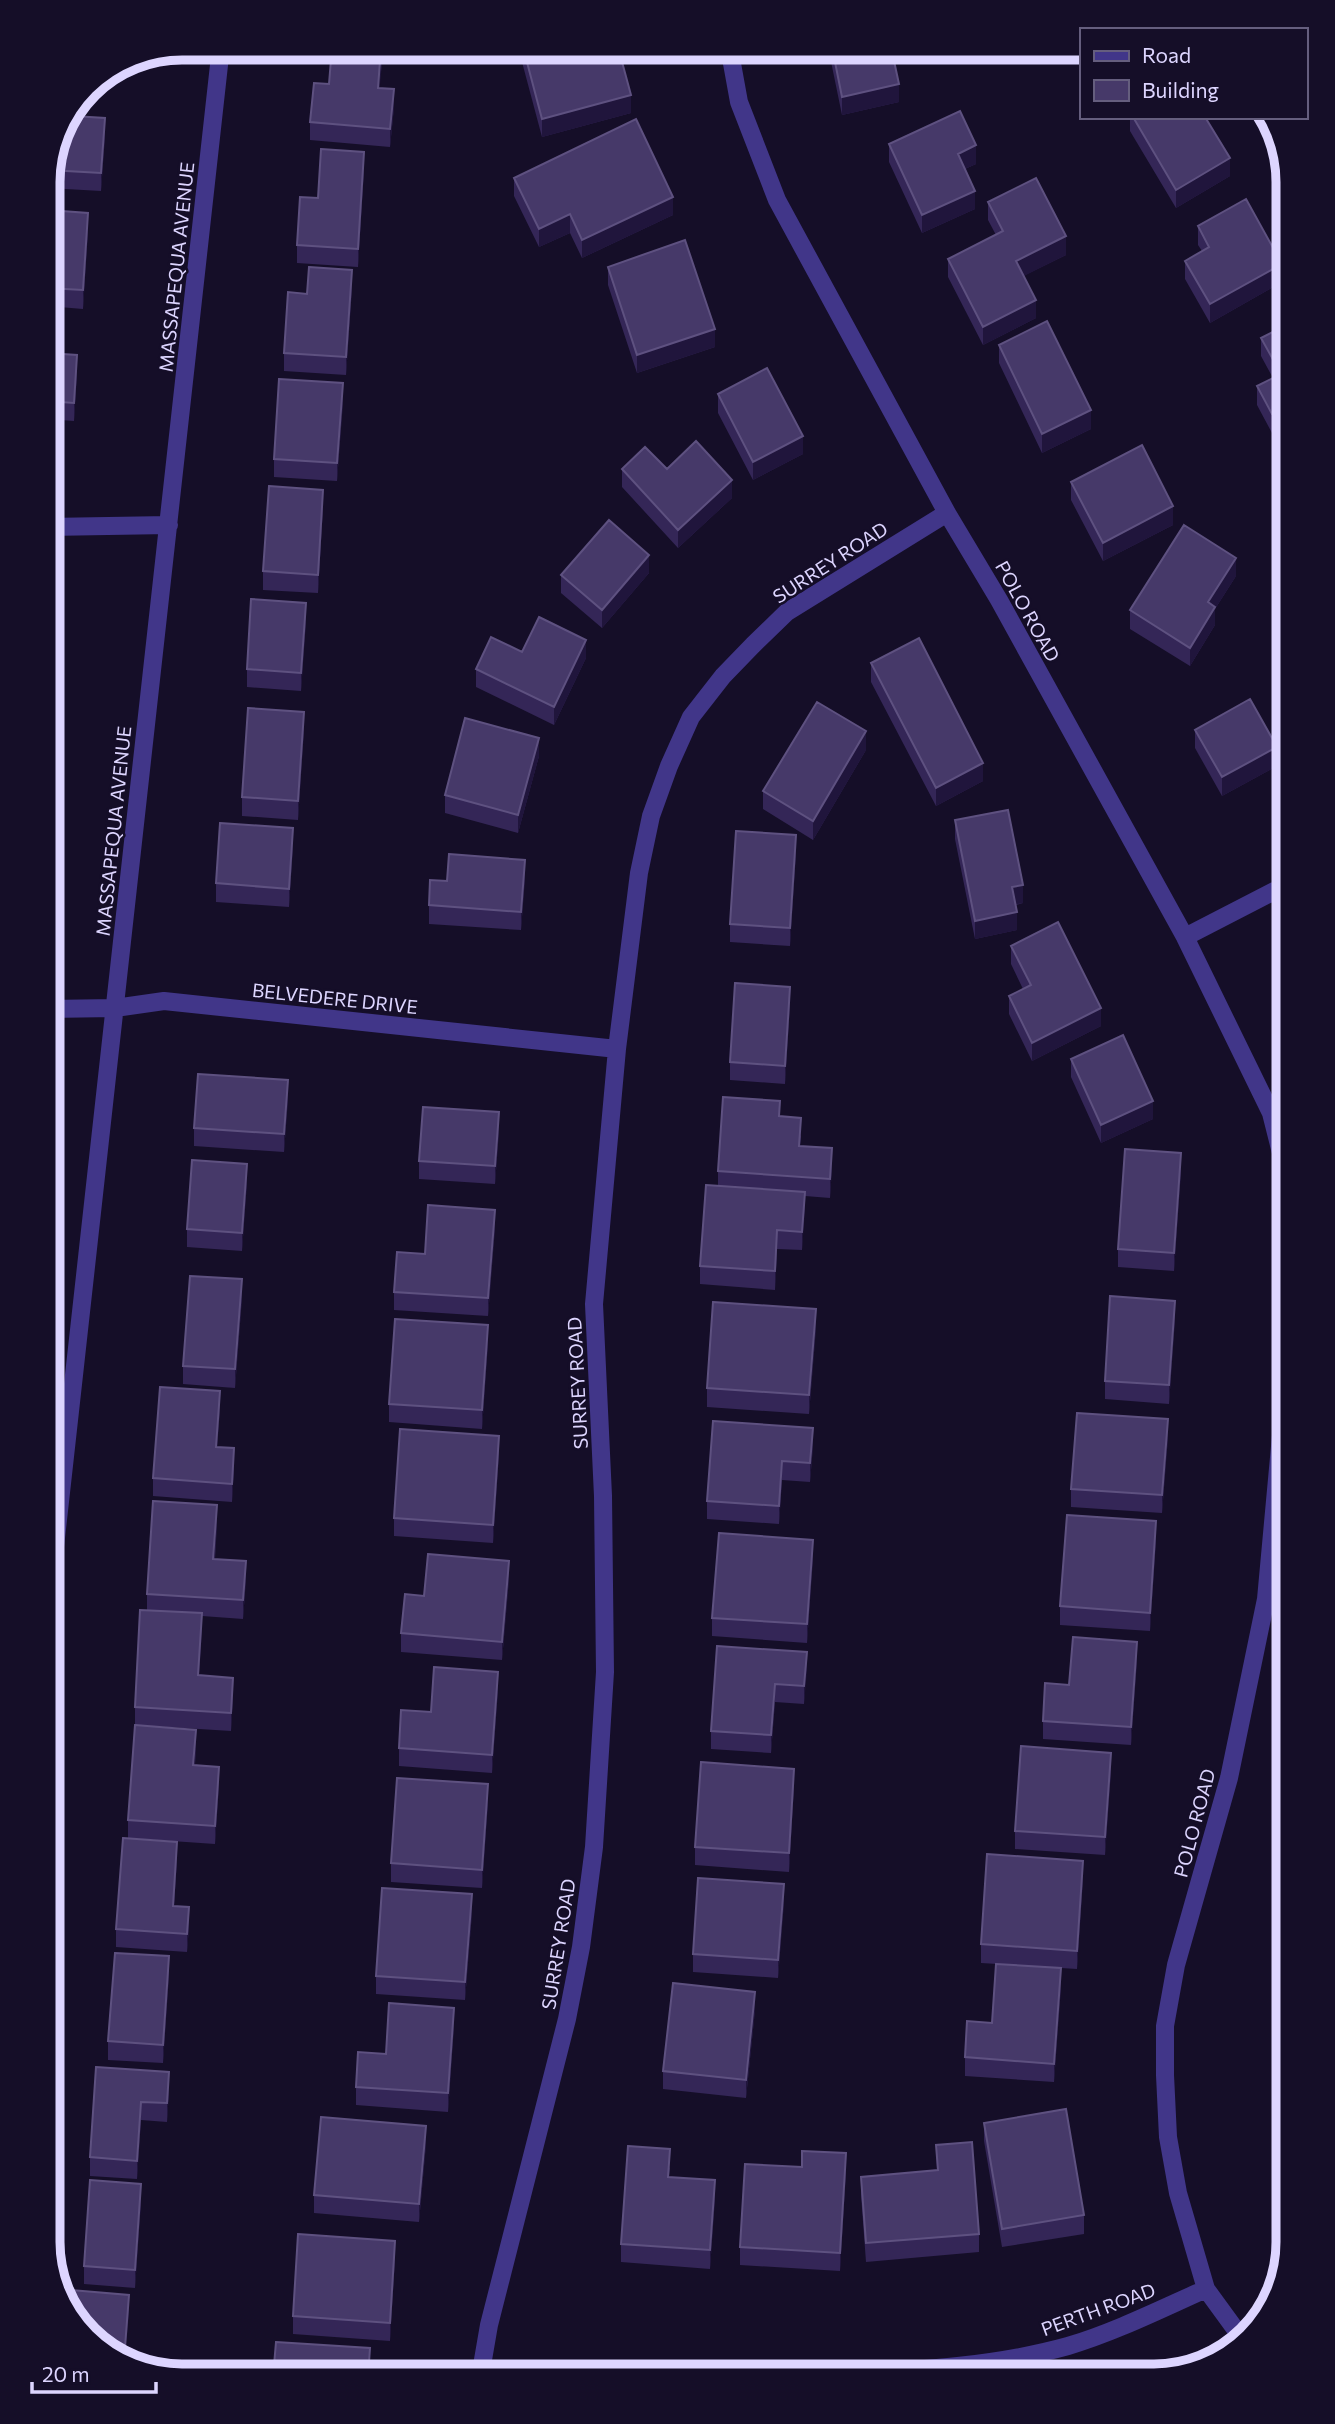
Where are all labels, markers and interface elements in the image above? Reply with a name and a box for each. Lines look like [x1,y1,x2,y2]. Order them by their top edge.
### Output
legend [1080,28,1307,119]
text: Road [1142,42,1191,67]
text: Building [1142,77,1219,102]
street label: MASSAPEQUA AVENUE [154,161,198,373]
street label: SURREY ROAD [768,516,892,608]
street label: POLO ROAD [991,557,1065,665]
street label: MASSAPEQUA AVENUE [91,725,135,937]
street label: BELVEDERE DRIVE [251,978,419,1018]
street label: SURREY ROAD [562,1316,592,1450]
street label: POLO ROAD [1168,1766,1220,1880]
street label: SURREY ROAD [536,1877,580,2011]
street label: PERTH ROAD [1038,2278,1158,2340]
scale bar [32,2350,156,2394]
text: 20 m [42,2361,90,2386]

